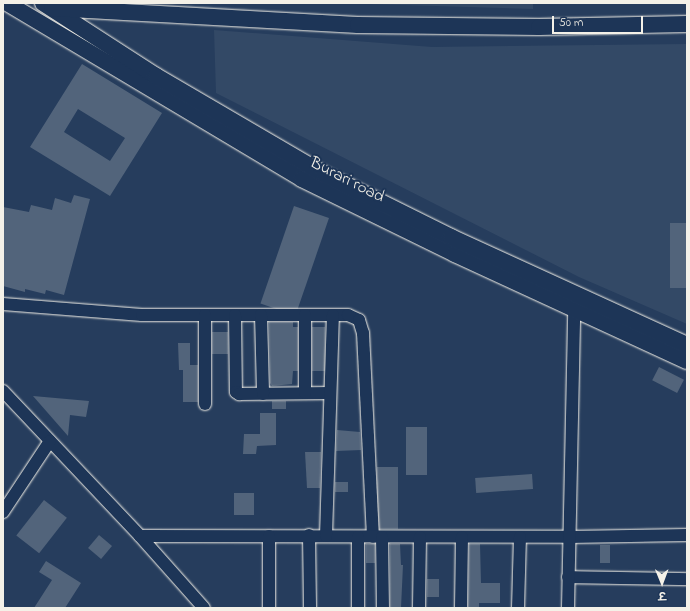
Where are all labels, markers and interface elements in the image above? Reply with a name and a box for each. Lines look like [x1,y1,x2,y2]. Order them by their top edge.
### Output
scale bar [554,8,645,34]
text: 50 m [559,14,583,32]
street label: Burari road [306,153,388,207]
north arrow [642,563,682,603]
text: उ [658,587,666,603]

